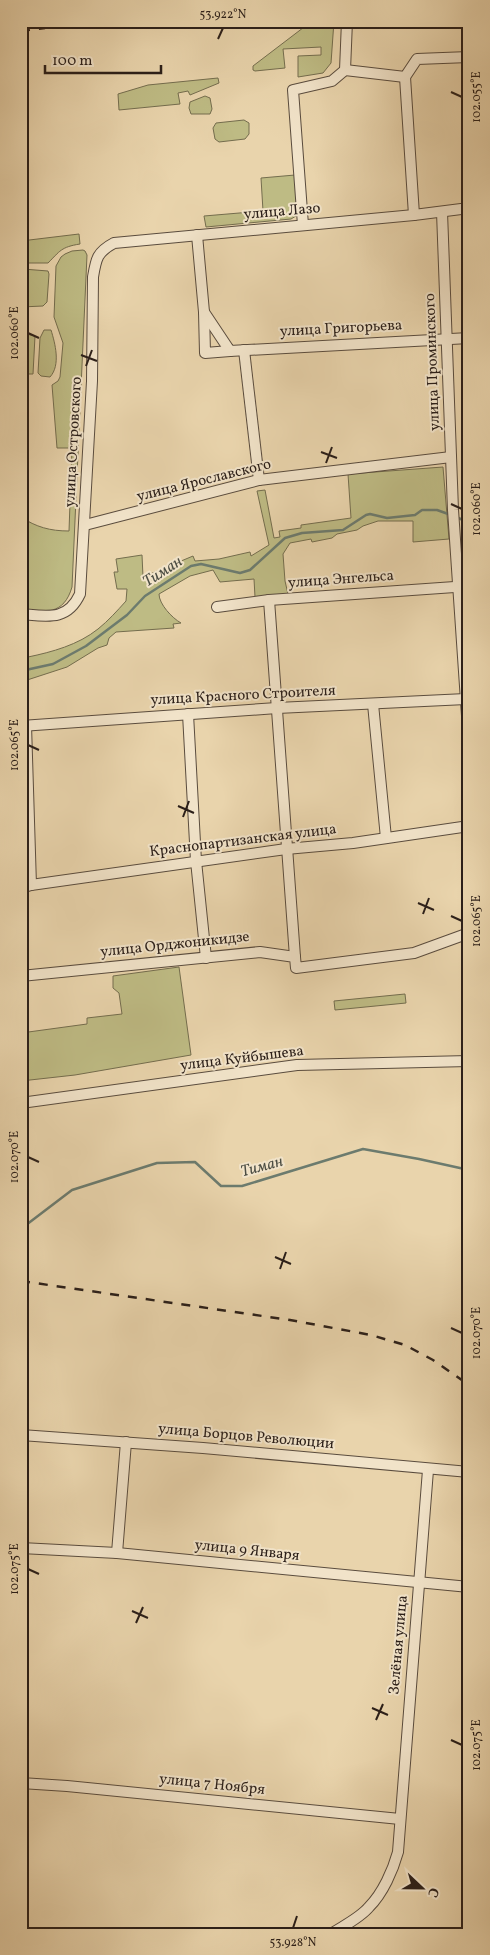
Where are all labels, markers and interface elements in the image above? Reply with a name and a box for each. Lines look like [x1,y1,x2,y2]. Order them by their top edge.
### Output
text: 53.922°N [199,7,247,23]
scale bar [45,42,161,74]
text: 100 m [52,51,92,72]
text: 102.055°E [469,71,485,123]
street label: улица Лазо [243,198,321,226]
street label: улица Проминского [420,293,446,431]
text: 102.060°E [7,306,23,360]
street label: улица Григорьева [279,315,403,343]
street label: улица Островского [60,376,88,508]
street label: улица Ярославского [135,454,273,508]
text: 102.060°E [469,482,485,536]
water label: Тиман [139,551,187,593]
street label: улица Энгельса [287,566,395,594]
street label: улица Красного Строителя [150,681,336,711]
text: 102.065°E [7,719,23,771]
street label: Краснопартизанская улица [148,819,338,863]
text: 102.065°E [469,895,485,947]
street label: улица Орджоникидзе [99,927,251,963]
street label: улица Куйбышева [179,1041,305,1077]
text: 102.070°E [7,1131,23,1183]
water label: Тиман [238,1151,286,1183]
text: 102.070°E [469,1307,485,1359]
street label: улица Борцов Революции [157,1419,335,1455]
street label: улица 9 Января [194,1535,301,1567]
text: 102.075°E [7,1543,23,1595]
street label: Зелёная улица [384,1594,414,1696]
text: 102.075°E [469,1719,485,1771]
street label: улица 7 Ноября [158,1769,266,1801]
north arrow [398,1862,448,1912]
text: С [422,1885,443,1900]
text: 53.928°N [270,1935,317,1951]

